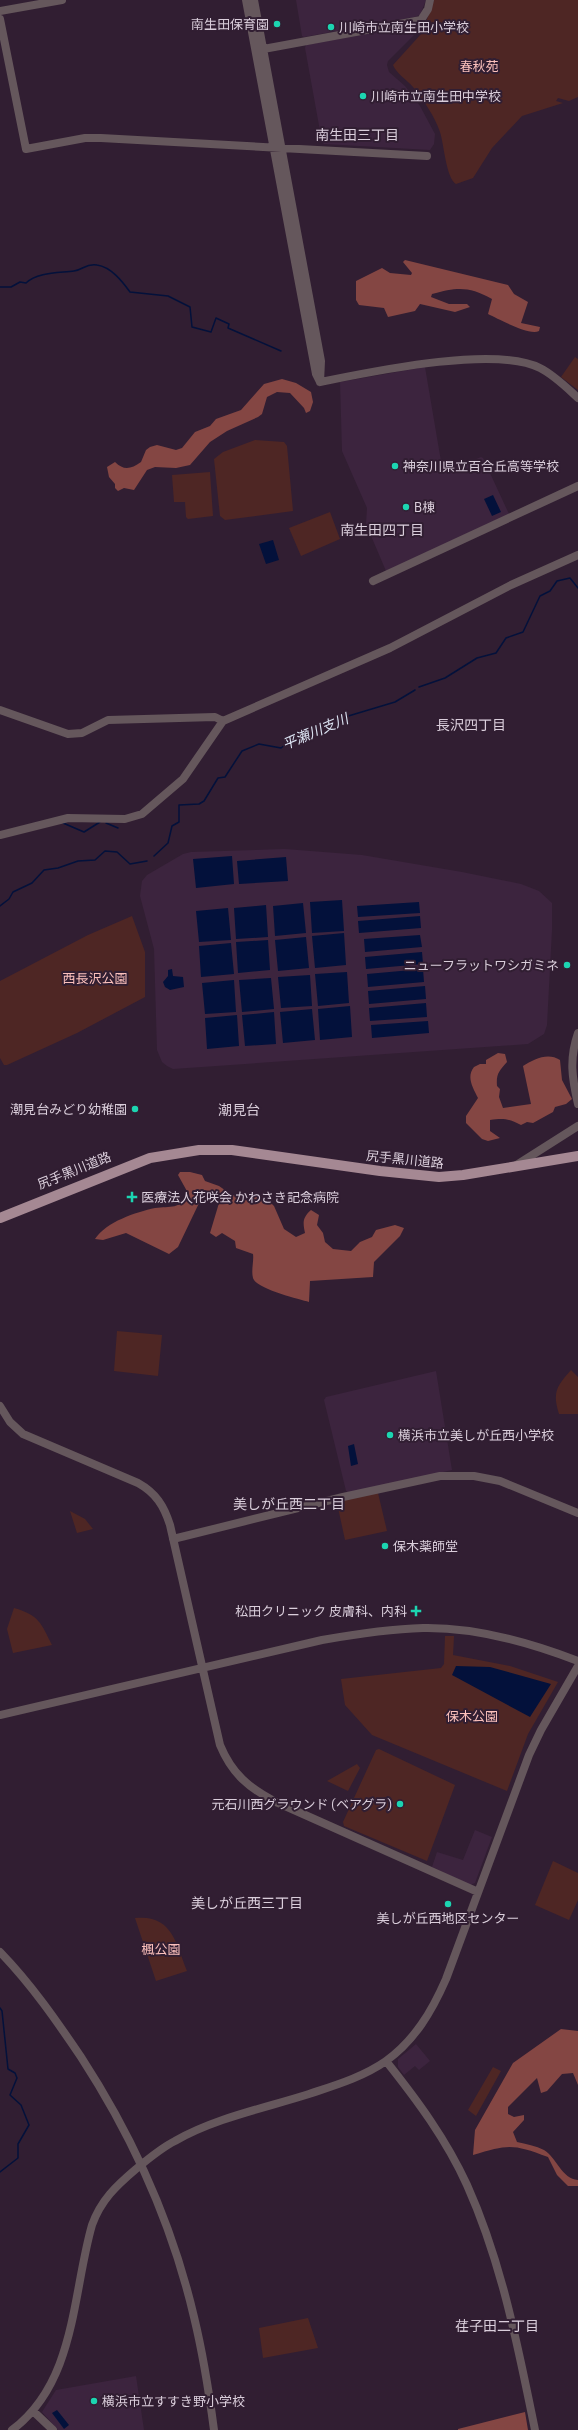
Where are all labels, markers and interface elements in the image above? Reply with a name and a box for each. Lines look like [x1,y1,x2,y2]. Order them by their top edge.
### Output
place label: 南生田保育園 [191,16,269,32]
marker: 南生田保育園 [272,19,282,29]
place label: 川崎市立南生田小学校 [339,19,469,35]
marker: 川崎市立南生田小学校 [326,22,336,32]
park label: 春秋苑 [459,58,499,74]
place label: 川崎市立南生田中学校 [371,88,501,104]
marker: 川崎市立南生田中学校 [358,91,368,101]
district label: 南生田三丁目 [315,126,399,143]
place label: 神奈川県立百合丘高等学校 [403,458,559,474]
marker: 神奈川県立百合丘高等学校 [390,461,400,471]
place label: B棟 [414,499,435,515]
marker: B棟 [401,502,411,512]
district label: 南生田四丁目 [340,521,424,538]
water label: 平瀬川支川 [279,709,352,752]
district label: 長沢四丁目 [436,716,506,733]
place label: ニューフラットワシガミネ [404,957,559,973]
marker: ニューフラットワシガミネ [562,960,572,970]
park label: 西長沢公園 [62,970,128,986]
place label: 潮見台みどり幼稚園 [10,1101,127,1117]
district label: 潮見台 [218,1101,260,1118]
marker: 潮見台みどり幼稚園 [130,1104,140,1114]
street label: 尻手黒川道路 [365,1147,445,1171]
street label: 尻手黒川道路 [35,1148,113,1192]
place label: 医療法人花咲会 かわさき記念病院 [141,1189,339,1205]
marker: 医療法人花咲会 かわさき記念病院 [126,1191,138,1203]
place label: 横浜市立美しが丘西小学校 [398,1427,554,1443]
marker: 横浜市立美しが丘西小学校 [385,1430,395,1440]
district label: 美しが丘西二丁目 [233,1495,345,1512]
place label: 保木薬師堂 [393,1538,458,1554]
marker: 保木薬師堂 [380,1541,390,1551]
place label: 松田クリニック 皮膚科、内科 [235,1603,407,1619]
marker: 松田クリニック 皮膚科、内科 [410,1605,422,1617]
park label: 保木公園 [446,1708,498,1724]
place label: 元石川西グラウンド (ベアグラ) [211,1796,392,1812]
marker: 元石川西グラウンド (ベアグラ) [395,1799,405,1809]
district label: 美しが丘西三丁目 [191,1894,303,1911]
marker: 美しが丘西地区センター [443,1899,453,1909]
place label: 美しが丘西地区センター [376,1910,520,1926]
park label: 楓公園 [141,1941,181,1957]
district label: 荏子田二丁目 [455,2317,539,2334]
place label: 横浜市立すすき野小学校 [102,2393,245,2409]
marker: 横浜市立すすき野小学校 [89,2396,99,2406]

